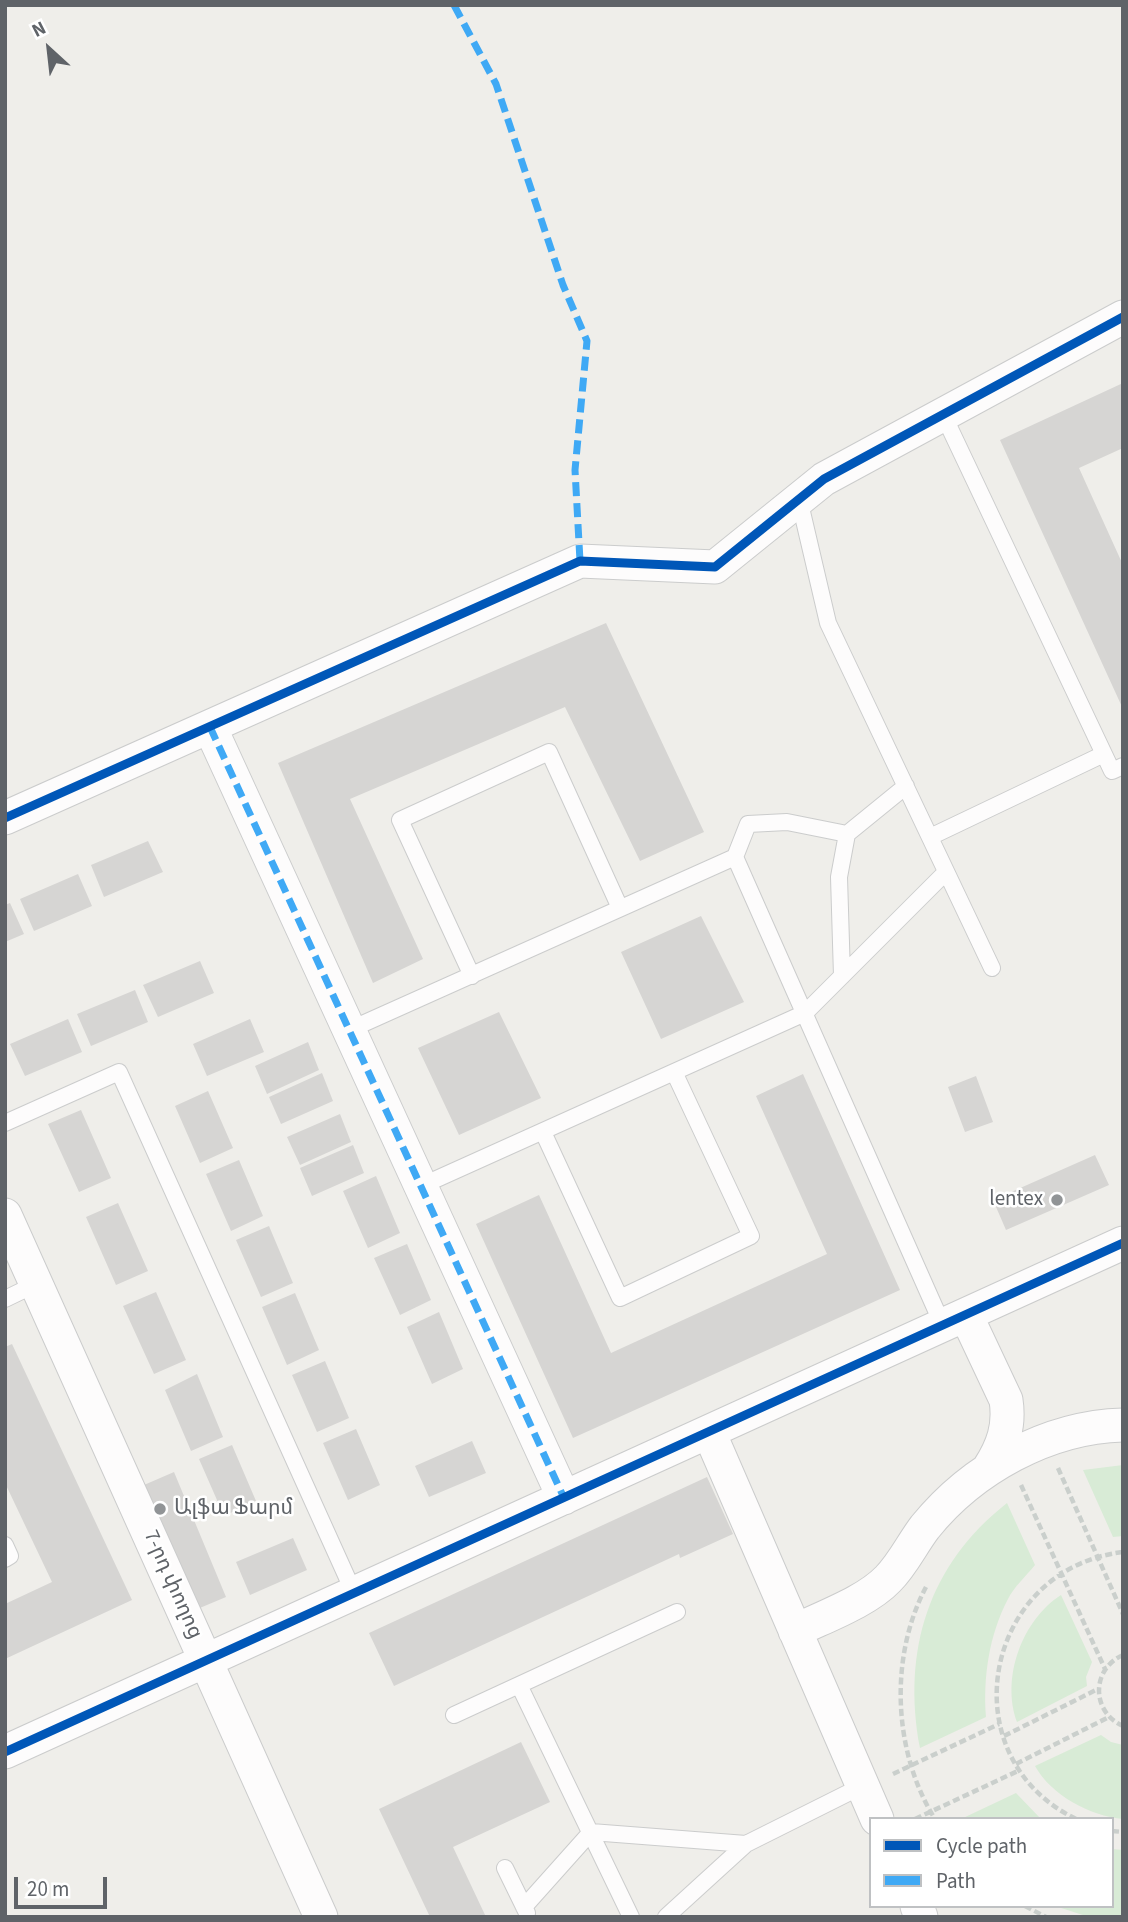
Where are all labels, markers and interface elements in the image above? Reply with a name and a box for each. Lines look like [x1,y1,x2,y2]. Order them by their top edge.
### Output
north arrow [14,14,84,84]
text: N [27,15,51,45]
place label: lentex [989,1187,1043,1213]
marker: lentex [1049,1192,1065,1208]
place label: Ալֆա Ֆարմ [174,1496,293,1522]
marker: Ալֆա Ֆարմ [152,1501,168,1517]
street label: 7-րդ փողոց [137,1527,207,1643]
legend [869,1817,1114,1908]
text: Cycle path [936,1831,1027,1861]
scale bar [18,1862,110,1906]
text: Path [936,1866,976,1896]
text: 20 m [27,1874,69,1904]

